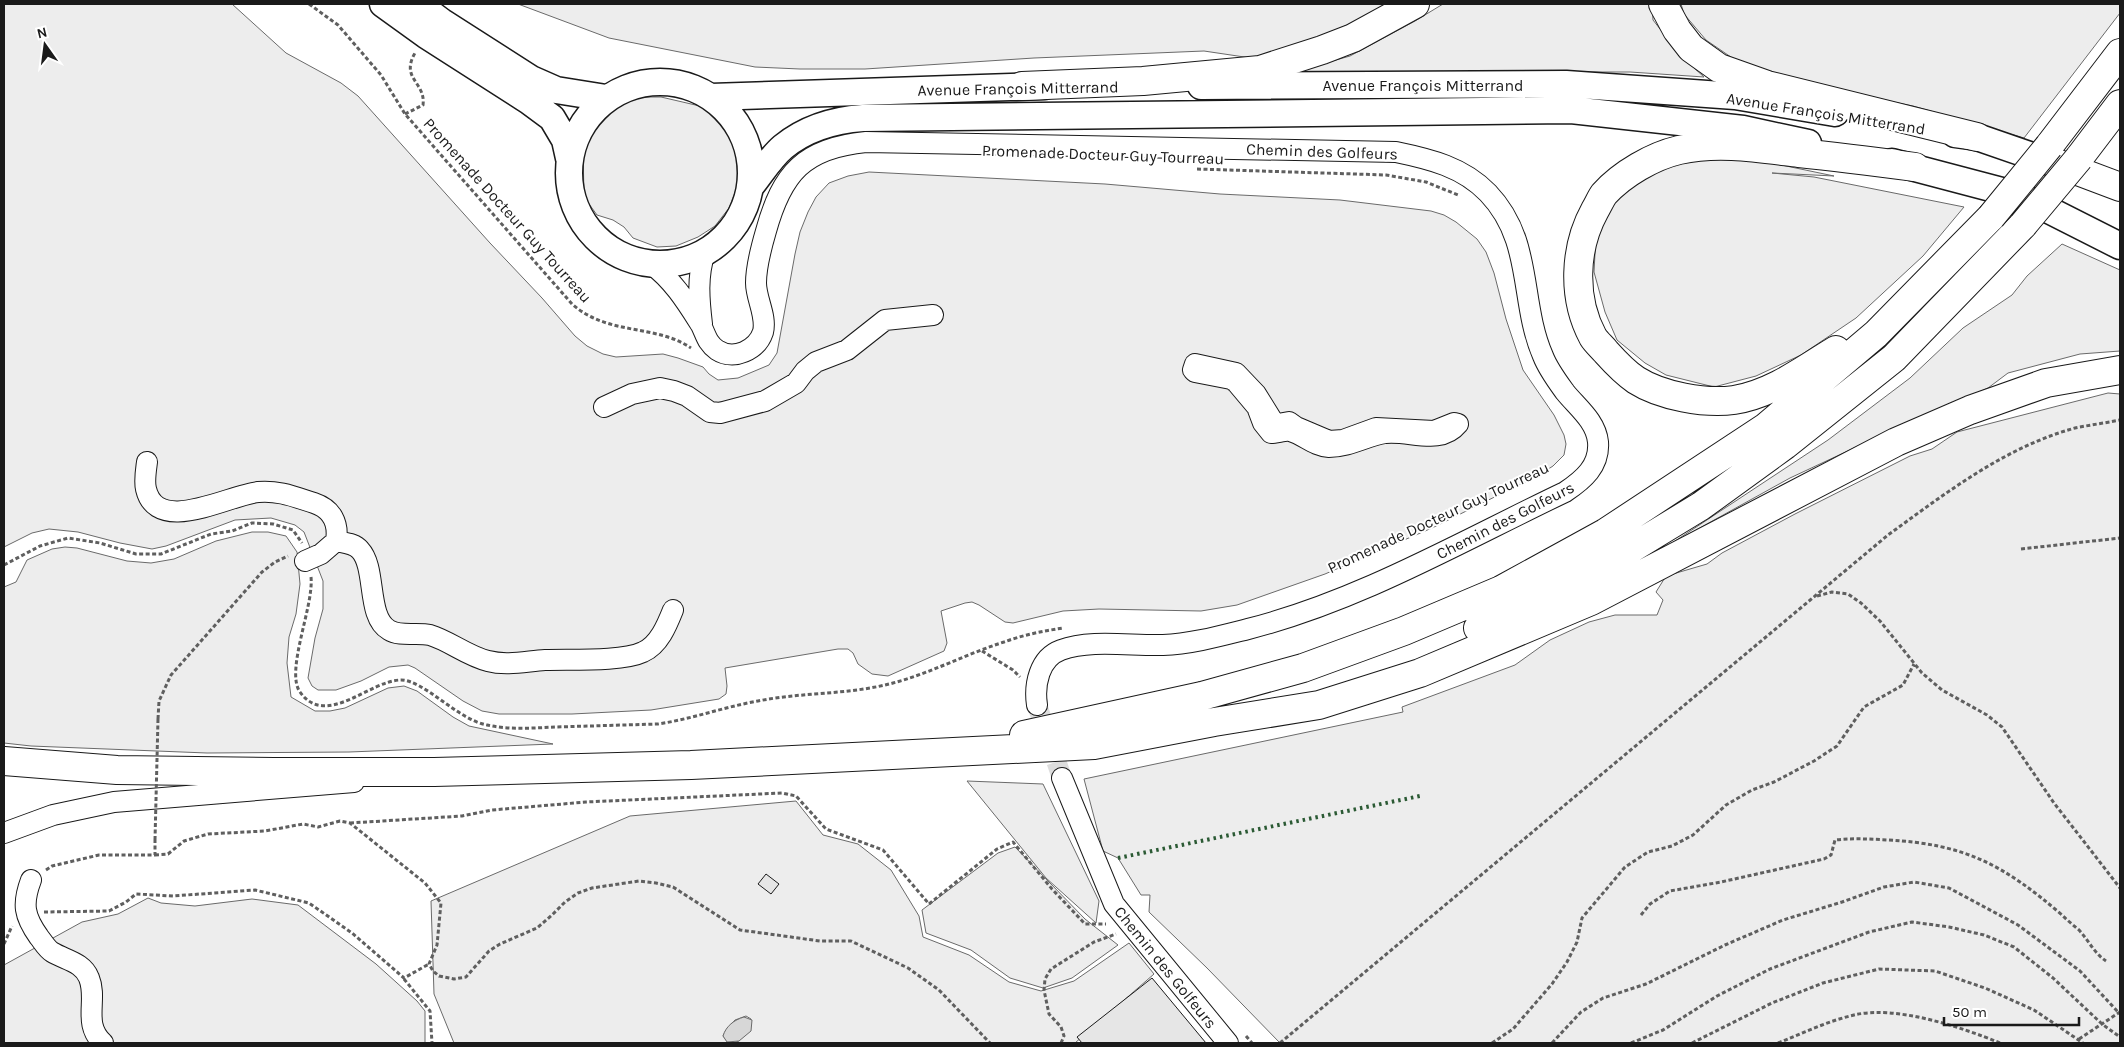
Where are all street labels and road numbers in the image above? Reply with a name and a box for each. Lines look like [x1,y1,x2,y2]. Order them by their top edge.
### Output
street label: Avenue François Mitterrand [1322,76,1524,95]
street label: Avenue François Mitterrand [917,77,1119,100]
street label: Avenue François Mitterrand [1725,88,1927,139]
street label: Promenade Docteur Guy Tourreau [420,114,596,307]
street label: Chemin des Golfeurs [1246,139,1398,164]
street label: Promenade Docteur Guy Tourreau [982,141,1224,168]
street label: Promenade Docteur Guy Tourreau [1324,458,1552,577]
street label: Chemin des Golfeurs [1433,478,1577,563]
street label: Chemin des Golfeurs [1110,902,1221,1032]

